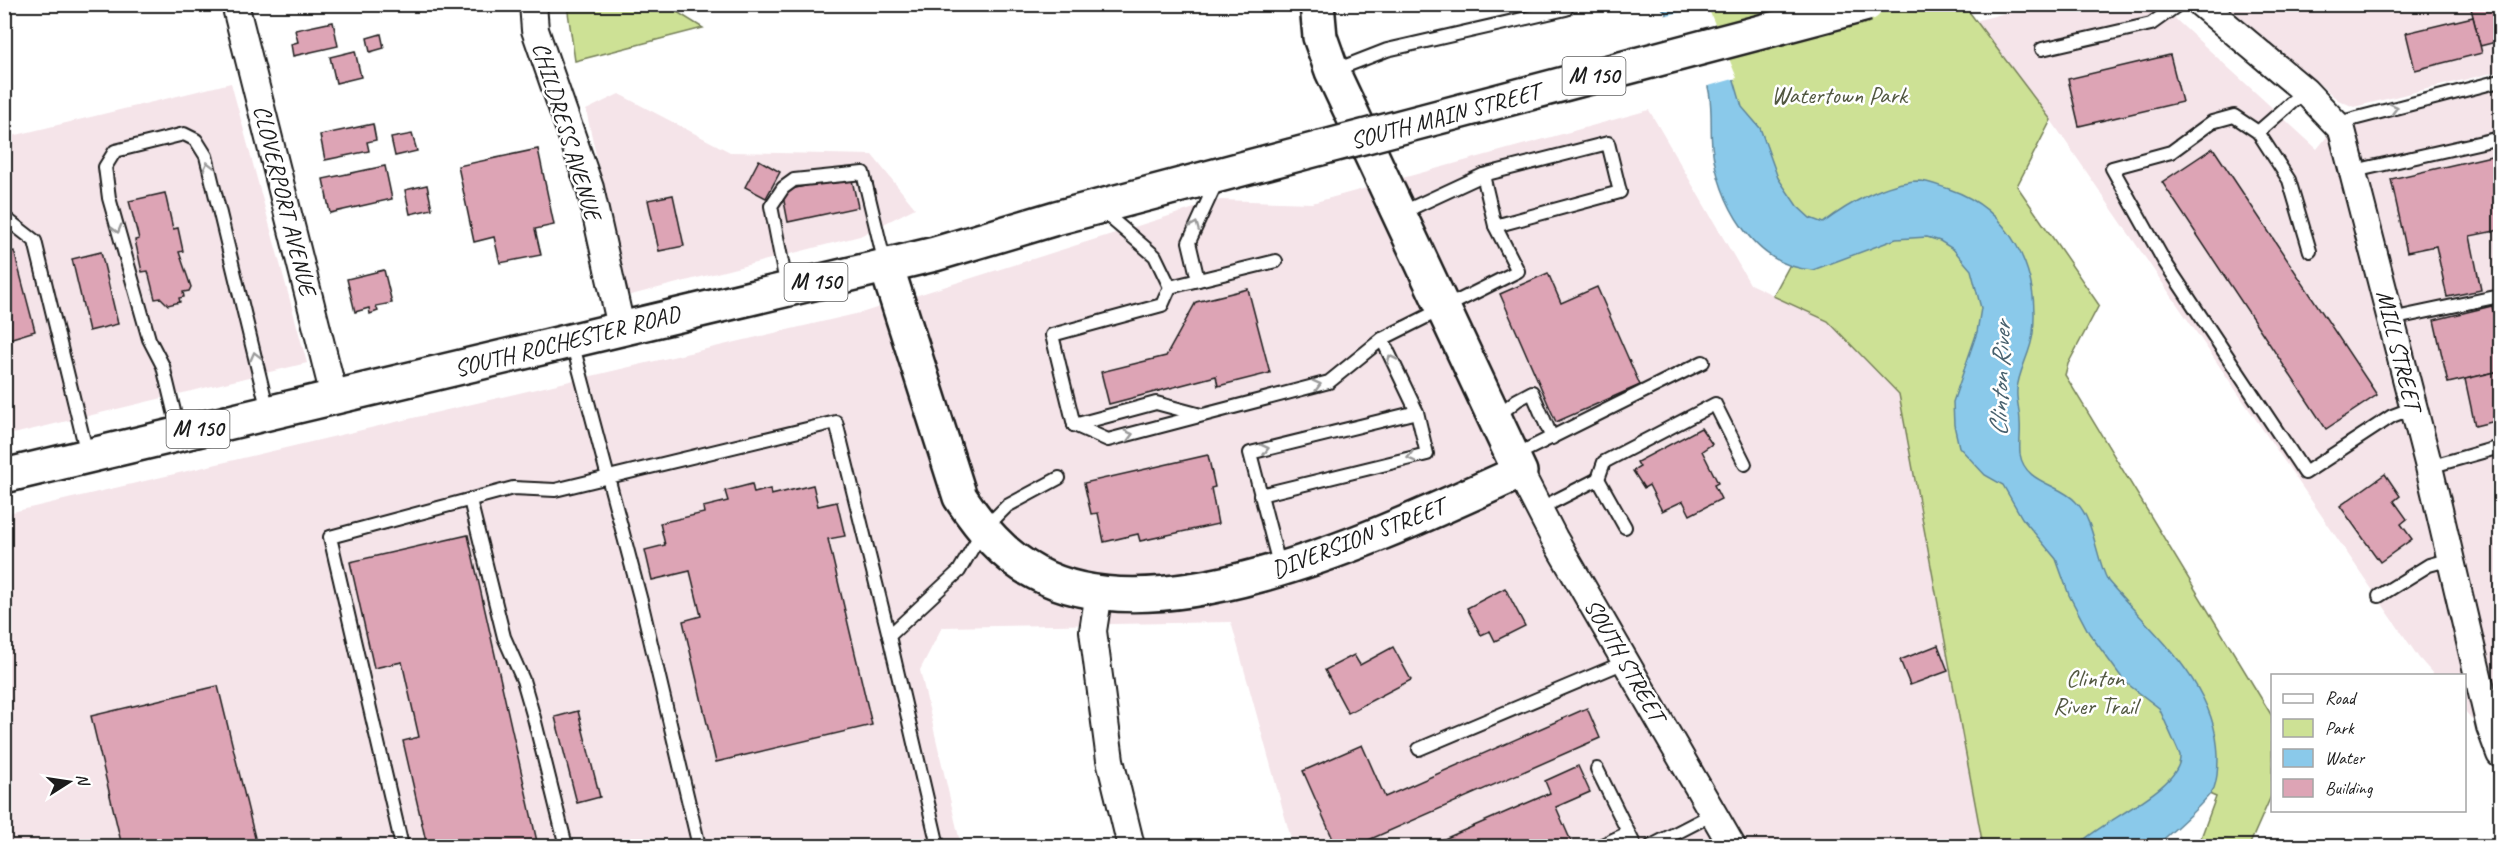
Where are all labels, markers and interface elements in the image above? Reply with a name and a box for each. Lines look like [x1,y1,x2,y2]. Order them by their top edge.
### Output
street label: CHILDRESS AVENUE [526,39,609,226]
road number: M 150 [1562,57,1626,95]
street label: SOUTH MAIN STREET [1347,75,1549,156]
park label: Watertown Park [1771,80,1909,110]
street label: CLOVERPORT AVENUE [247,102,324,301]
one-way arrow [2389,103,2399,116]
one-way arrow [203,161,216,171]
one-way arrow [1188,221,1200,232]
one-way arrow [110,223,122,234]
road number: M 150 [784,263,848,301]
street label: MILL STREET [2370,287,2430,418]
street label: SOUTH ROCHESTER ROAD [451,298,685,384]
water label: Clinton River [1982,317,2019,437]
one-way arrow [249,351,262,361]
one-way arrow [1387,355,1399,366]
one-way arrow [1311,380,1322,392]
road number: M 150 [166,410,230,448]
one-way arrow [1124,429,1134,442]
one-way arrow [1259,444,1269,457]
one-way arrow [1406,450,1416,463]
street label: DIVERSION STREET [1267,489,1454,585]
street label: SOUTH STREET [1578,593,1675,731]
park label: Clinton River Trail [2053,663,2141,721]
legend [2271,674,2466,812]
text: Road [2325,687,2358,709]
text: Park [2325,717,2355,739]
text: Water [2325,747,2366,769]
north arrow [39,752,99,812]
text: N [72,772,94,789]
text: Building [2325,777,2374,799]

